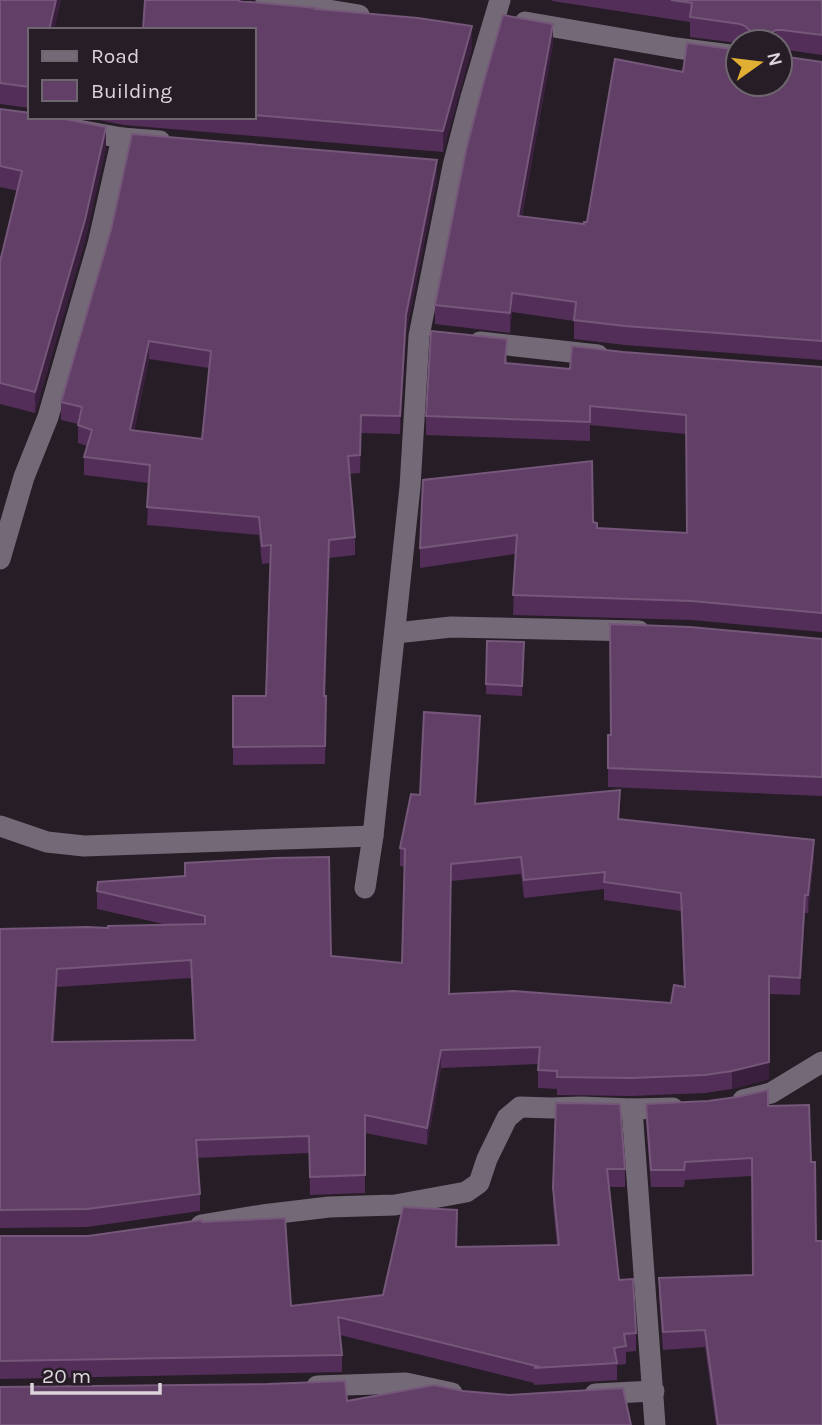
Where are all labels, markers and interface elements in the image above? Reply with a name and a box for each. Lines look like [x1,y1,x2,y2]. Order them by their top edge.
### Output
legend [28,28,256,119]
north arrow [724,28,794,98]
text: Road [91,44,139,68]
text: N [762,50,787,68]
text: Building [91,79,172,103]
scale bar [32,1352,159,1396]
text: 20 m [42,1364,91,1388]

